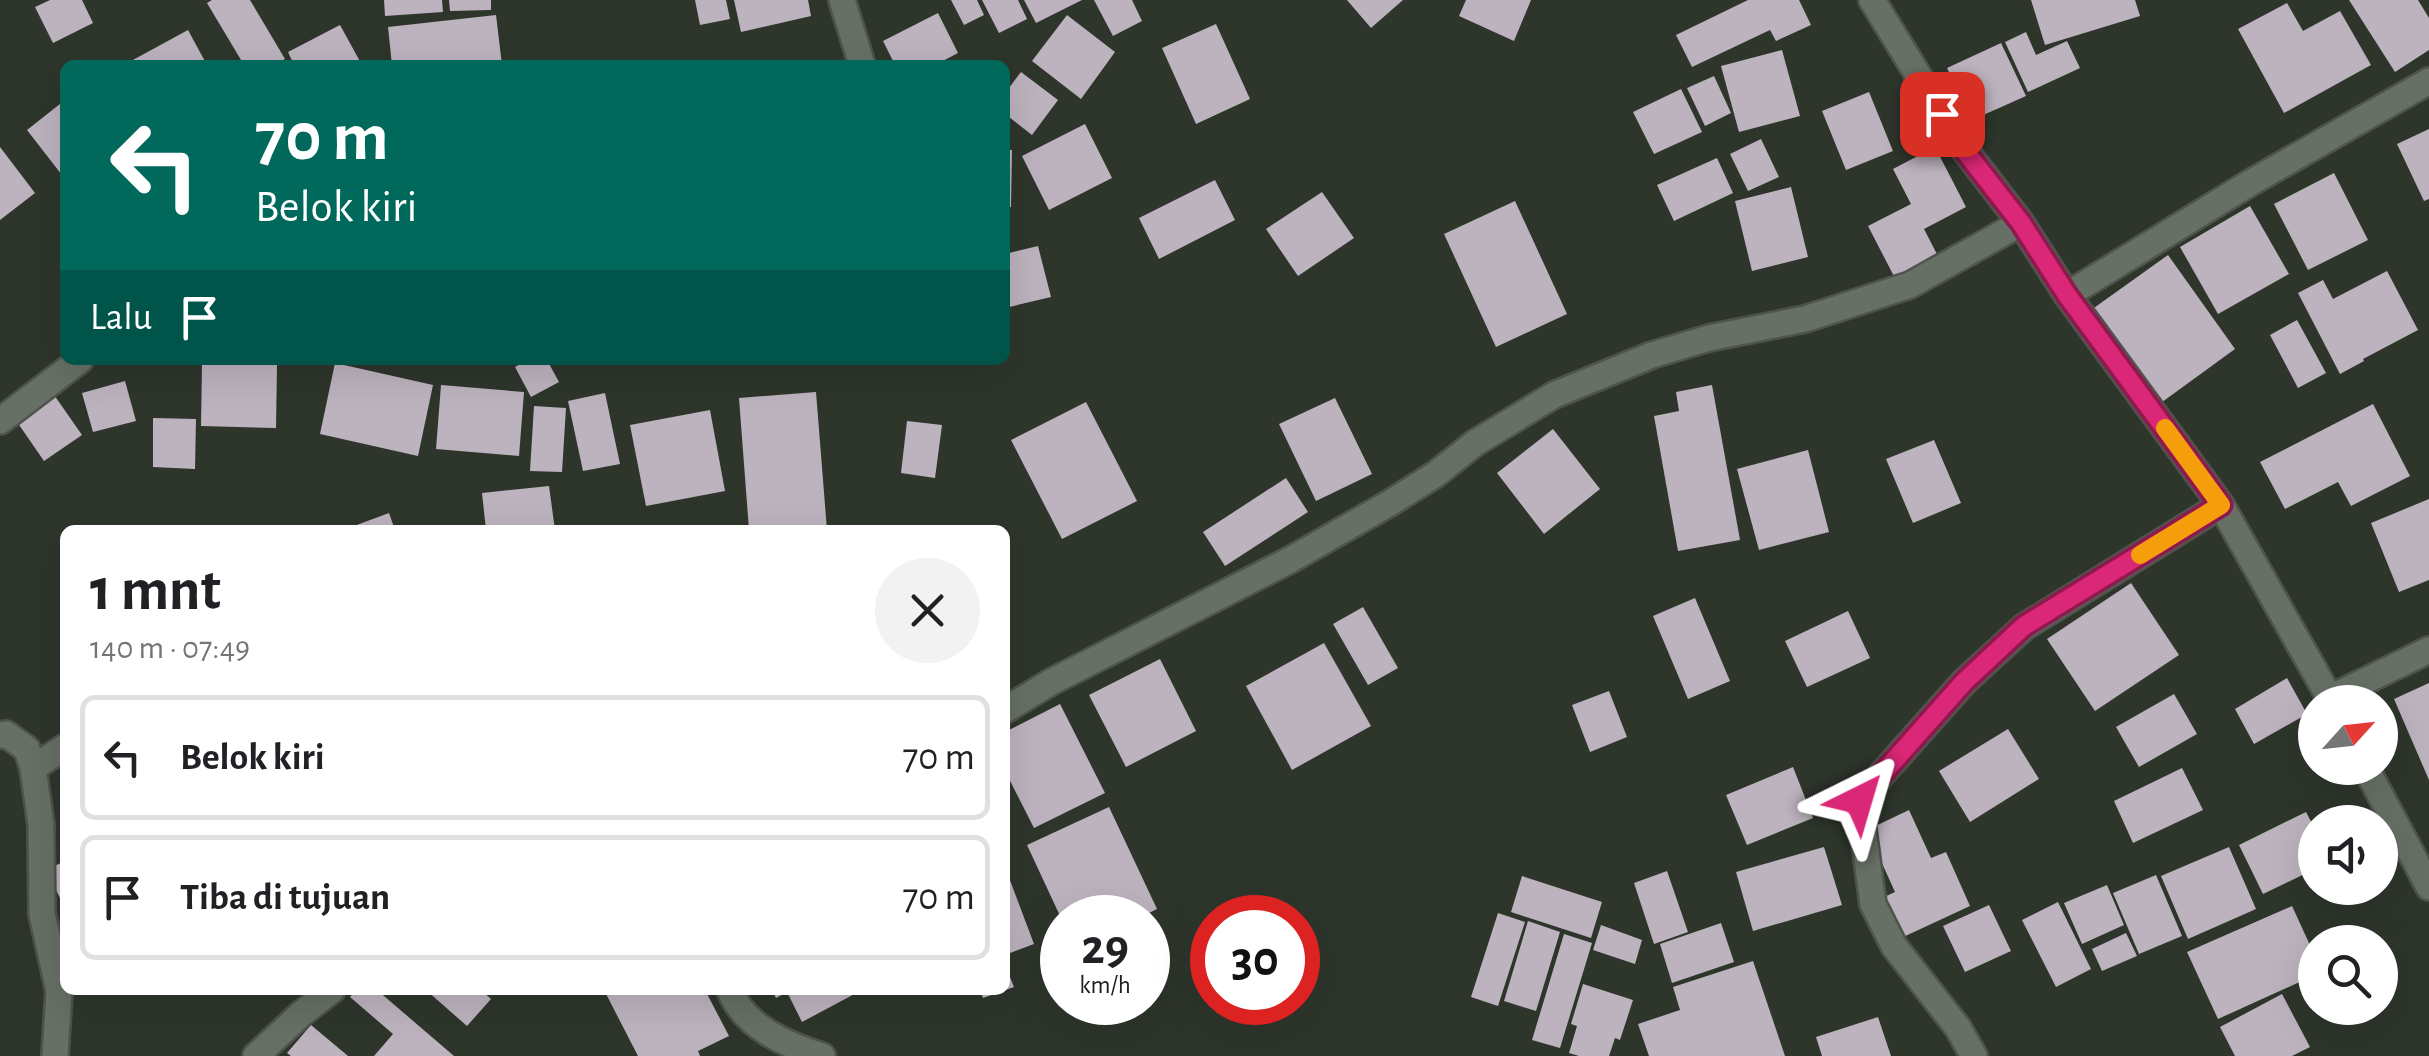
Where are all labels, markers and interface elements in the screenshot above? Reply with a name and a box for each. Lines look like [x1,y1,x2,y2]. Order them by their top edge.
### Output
pin [1900,72,1985,157]
icon: arrive [1915,87,1970,142]
icon: left [90,100,220,230]
text: 70 m [255,103,389,173]
text: Belok kiri [255,185,417,230]
icon: arrive [172,290,227,345]
text: Lalu [90,299,152,337]
button: close [875,558,980,663]
text: 1 mnt [90,561,221,621]
text: 140 m · 07:49 [90,632,250,664]
north arrow [2298,685,2398,785]
map controls [2298,685,2398,1025]
icon: left [95,730,150,785]
text: Belok kiri [180,739,325,777]
text: 70 m [902,739,975,777]
position arrow [1807,748,1911,852]
button: sound [2298,805,2398,905]
icon: arrive [95,870,150,925]
text: Tiba di tujuan [180,879,390,917]
text: 70 m [902,879,975,917]
speed limit sign: 30 [1190,895,1320,1025]
text: 29 [1081,923,1129,973]
button: search [2298,925,2398,1025]
text: km/h [1079,973,1131,998]

